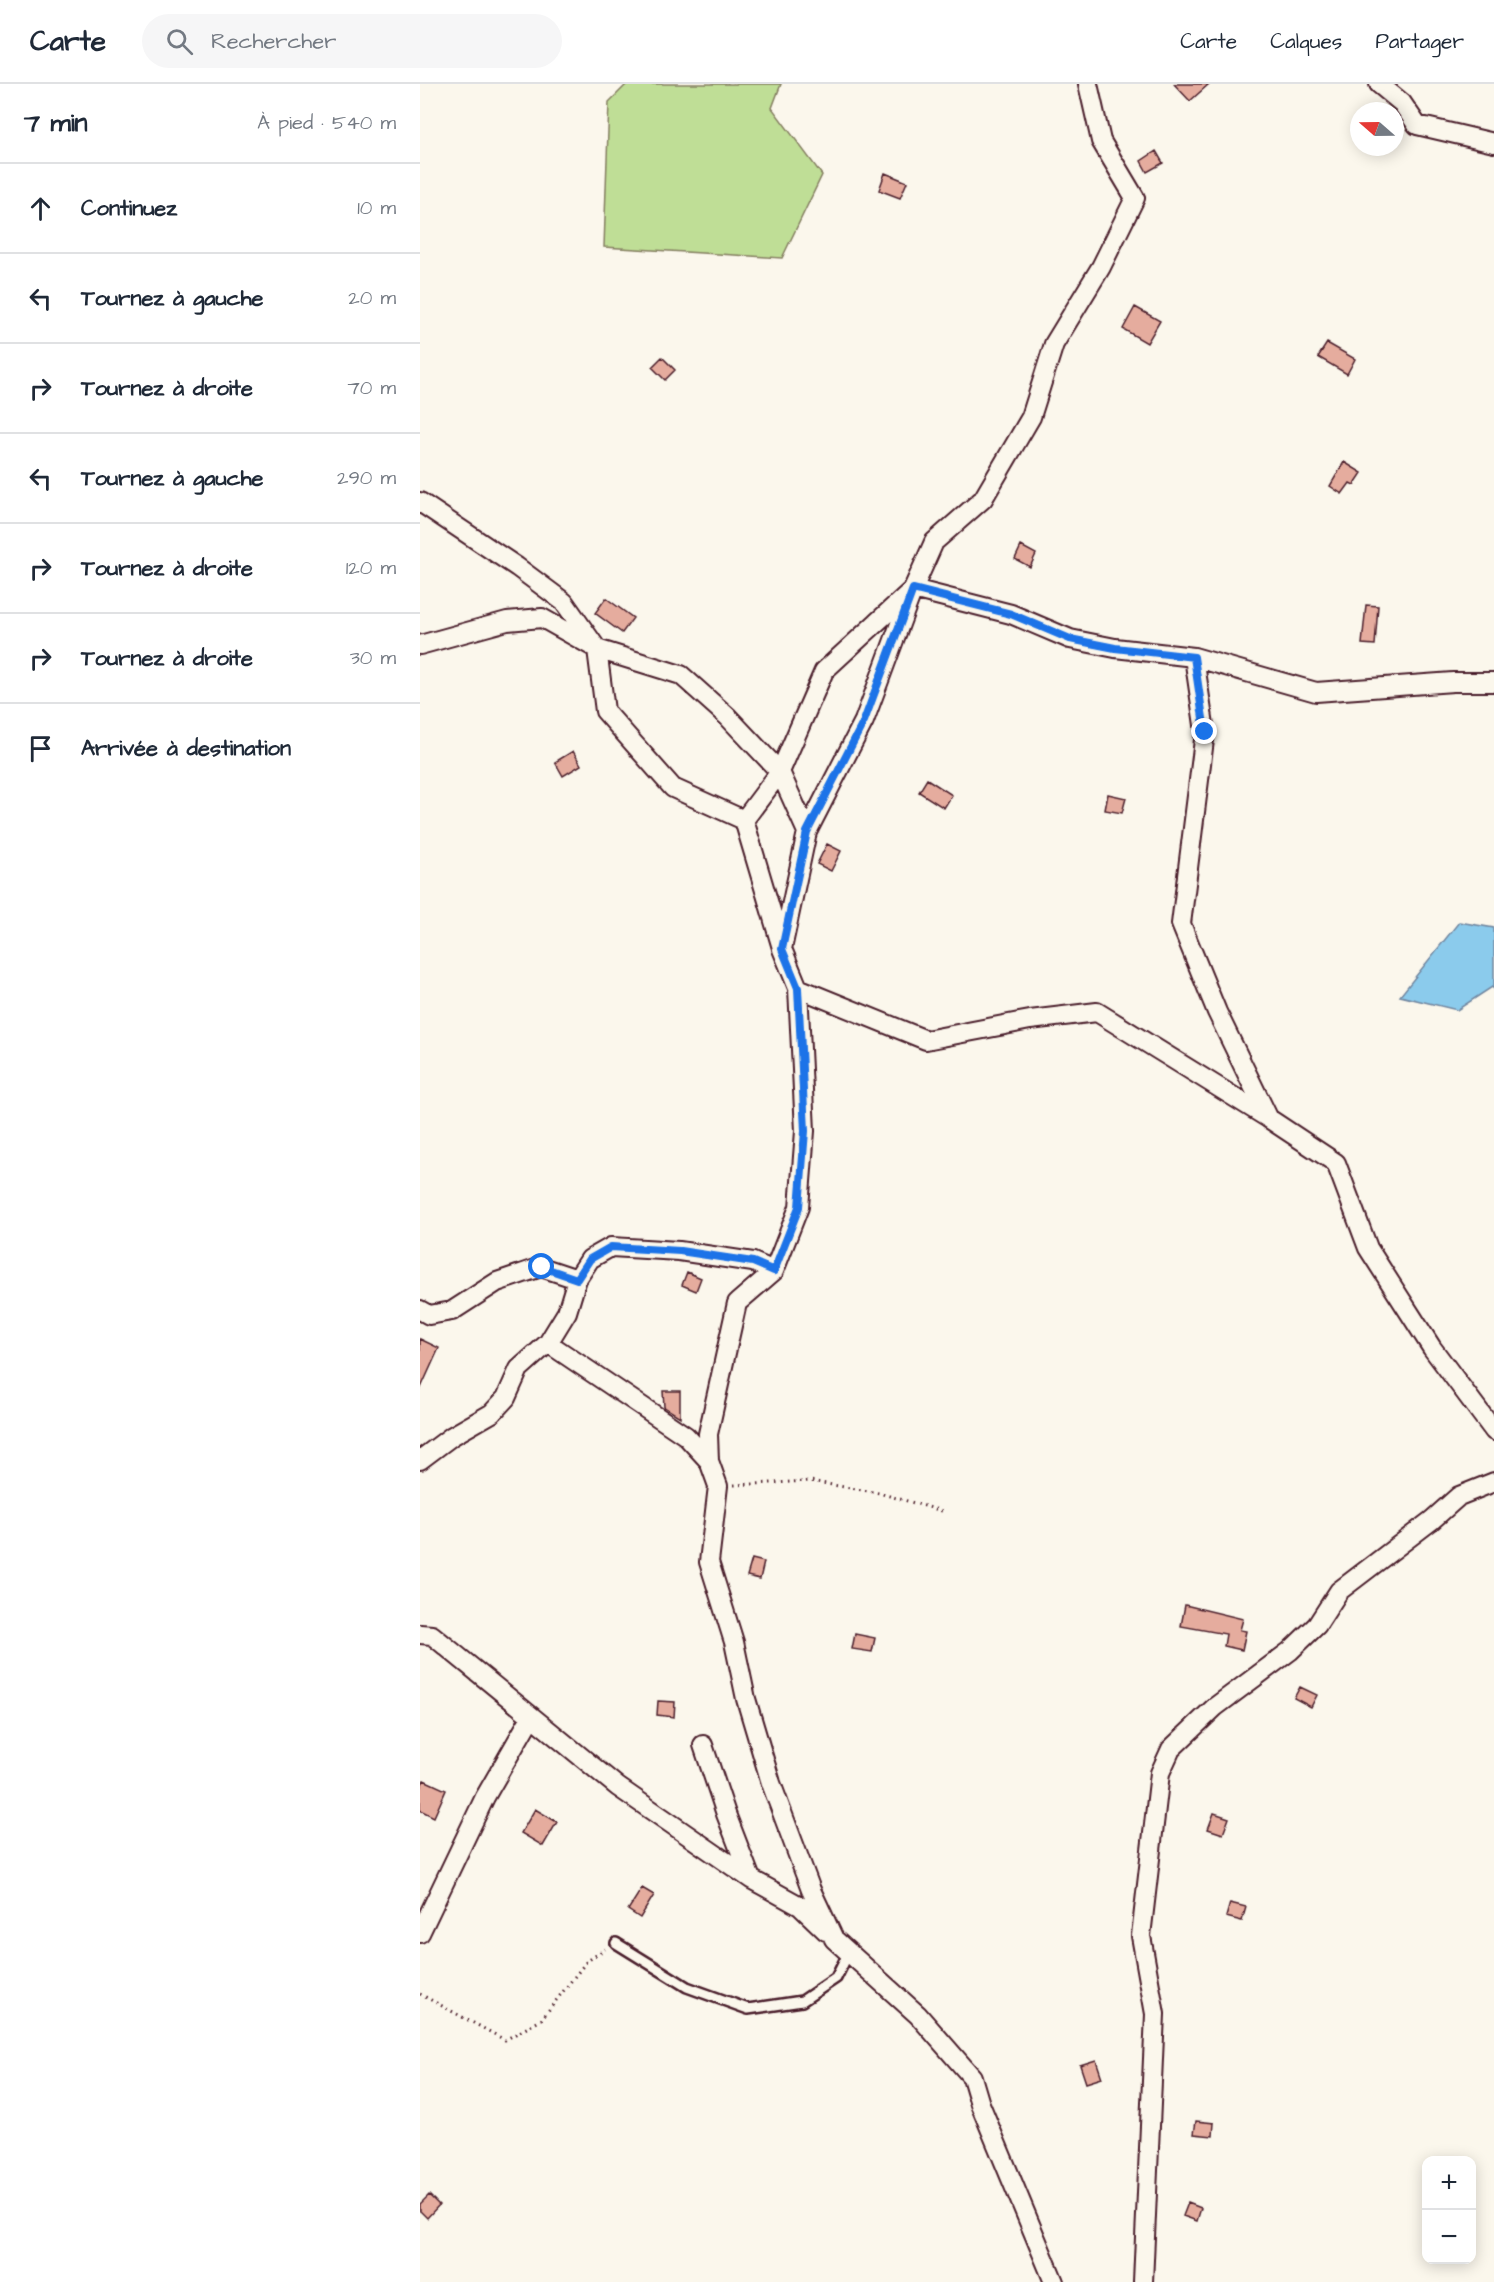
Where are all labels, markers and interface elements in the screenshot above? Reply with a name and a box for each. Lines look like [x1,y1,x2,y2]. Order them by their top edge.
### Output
search box [142,14,562,68]
text: Carte [30,22,106,61]
icon: search [163,25,196,58]
text: Rechercher [211,26,336,57]
text: Carte [1180,27,1237,56]
text: Calques [1270,27,1342,56]
text: Partager [1375,27,1464,56]
north arrow [1350,102,1404,156]
text: 7 min [24,105,88,141]
text: À pied · 540 m [257,109,396,137]
icon: ahead [24,192,57,225]
text: Continuez [81,193,177,224]
text: 10 m [357,194,396,222]
icon: left [24,282,57,315]
text: Tournez à gauche [81,283,263,314]
text: 20 m [348,284,396,312]
icon: right [24,372,57,405]
text: Tournez à droite [81,373,253,404]
text: 70 m [348,374,396,402]
icon: left [24,462,57,495]
text: Tournez à gauche [81,463,263,494]
text: 290 m [337,464,396,492]
icon: right [24,552,57,585]
text: Tournez à droite [81,553,253,584]
text: 120 m [346,554,396,582]
icon: right [24,642,57,675]
text: Tournez à droite [81,643,253,674]
text: 30 m [350,644,396,672]
route end [1191,718,1217,744]
icon: arrive [24,732,57,765]
text: Arrivée à destination [81,733,291,764]
route start [528,1253,554,1279]
map controls [1422,2156,1476,2264]
button: + [1422,2156,1476,2210]
button: − [1422,2210,1476,2264]

